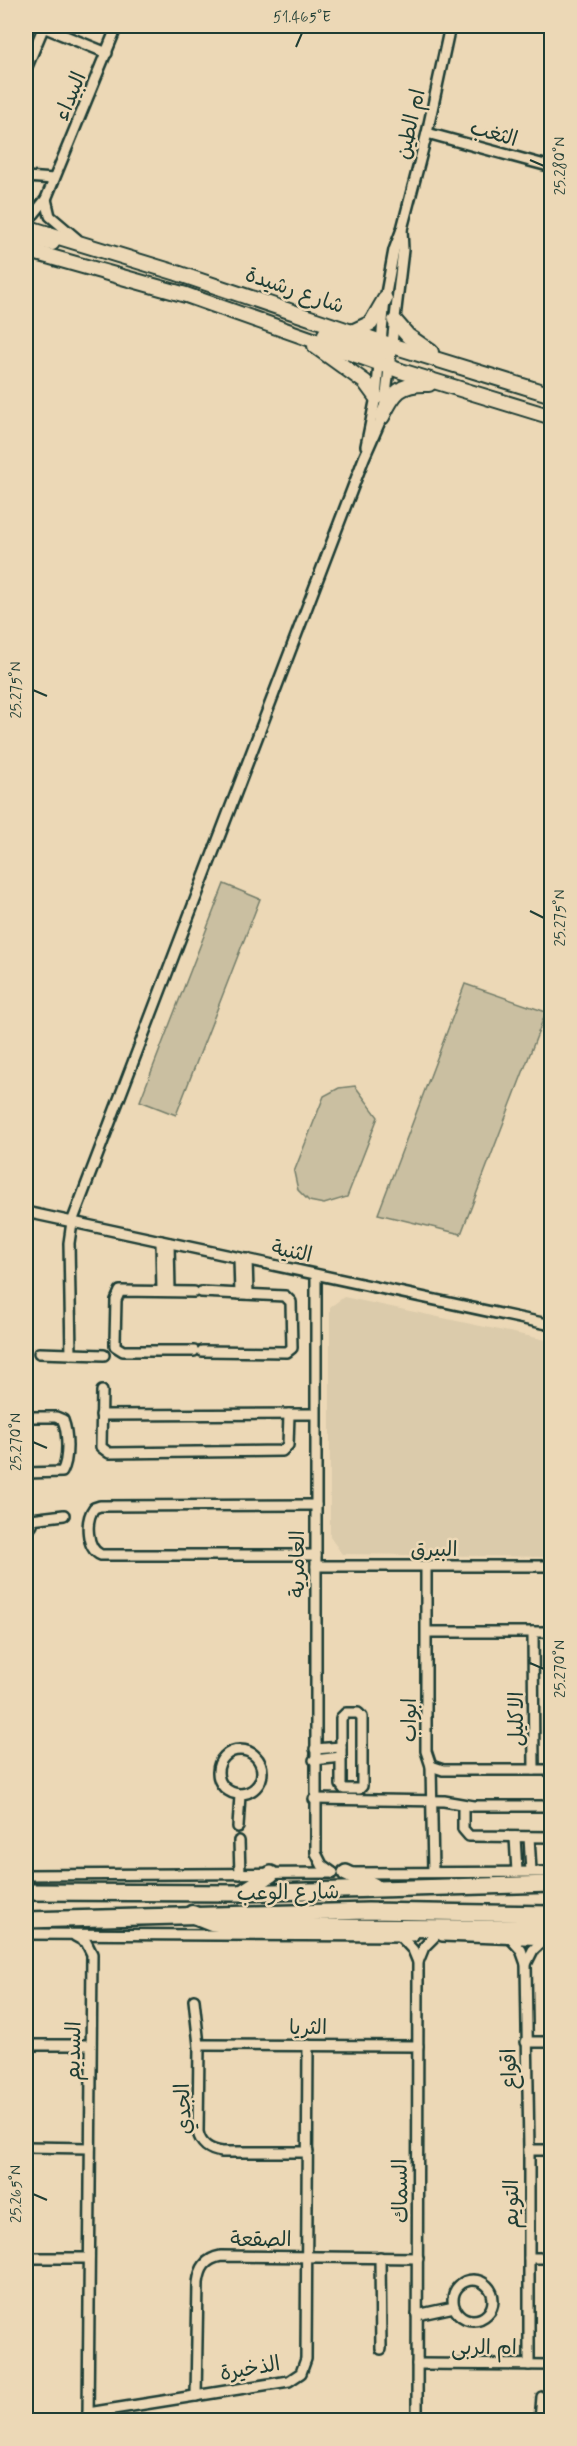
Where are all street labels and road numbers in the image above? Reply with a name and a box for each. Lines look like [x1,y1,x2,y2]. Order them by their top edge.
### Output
street label: البيداء [48,68,94,125]
street label: ام الطين [389,86,434,163]
street label: الثغب [467,114,521,154]
street label: شارع رشيدة [241,261,348,321]
street label: الثنية [269,1234,315,1270]
street label: العامرية [284,1530,312,1598]
street label: البيرق [410,1536,458,1564]
street label: الاكليل [503,1692,531,1746]
street label: ابواب [396,1698,424,1742]
street label: شارع الوعب [236,1878,340,1908]
street label: الثريا [289,2014,327,2042]
street label: السديم [59,2021,90,2081]
street label: اقواع [495,2048,525,2090]
street label: الجدي [169,2083,199,2135]
street label: السماك [386,2158,416,2223]
street label: التويم [498,2179,527,2229]
street label: الصقعة [230,2226,292,2254]
street label: ام الربى [451,2334,517,2363]
street label: الذخيرة [218,2350,282,2388]

